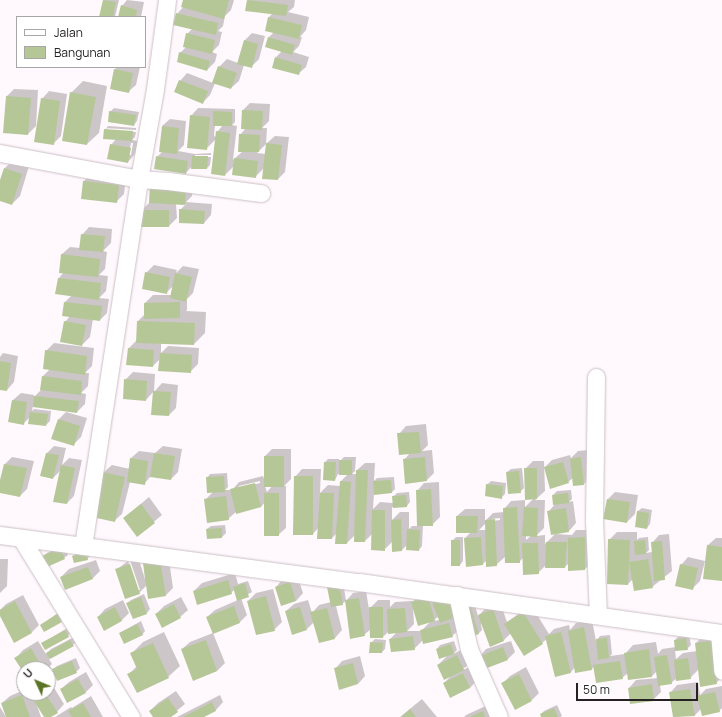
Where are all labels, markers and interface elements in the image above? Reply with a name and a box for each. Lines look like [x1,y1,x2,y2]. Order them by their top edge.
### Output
legend [16,16,146,68]
text: Jalan [54,24,83,41]
text: Bangunan [54,44,110,61]
north arrow [16,661,56,701]
text: U [20,665,36,681]
scale bar [578,675,700,701]
text: 50 m [583,681,610,698]

